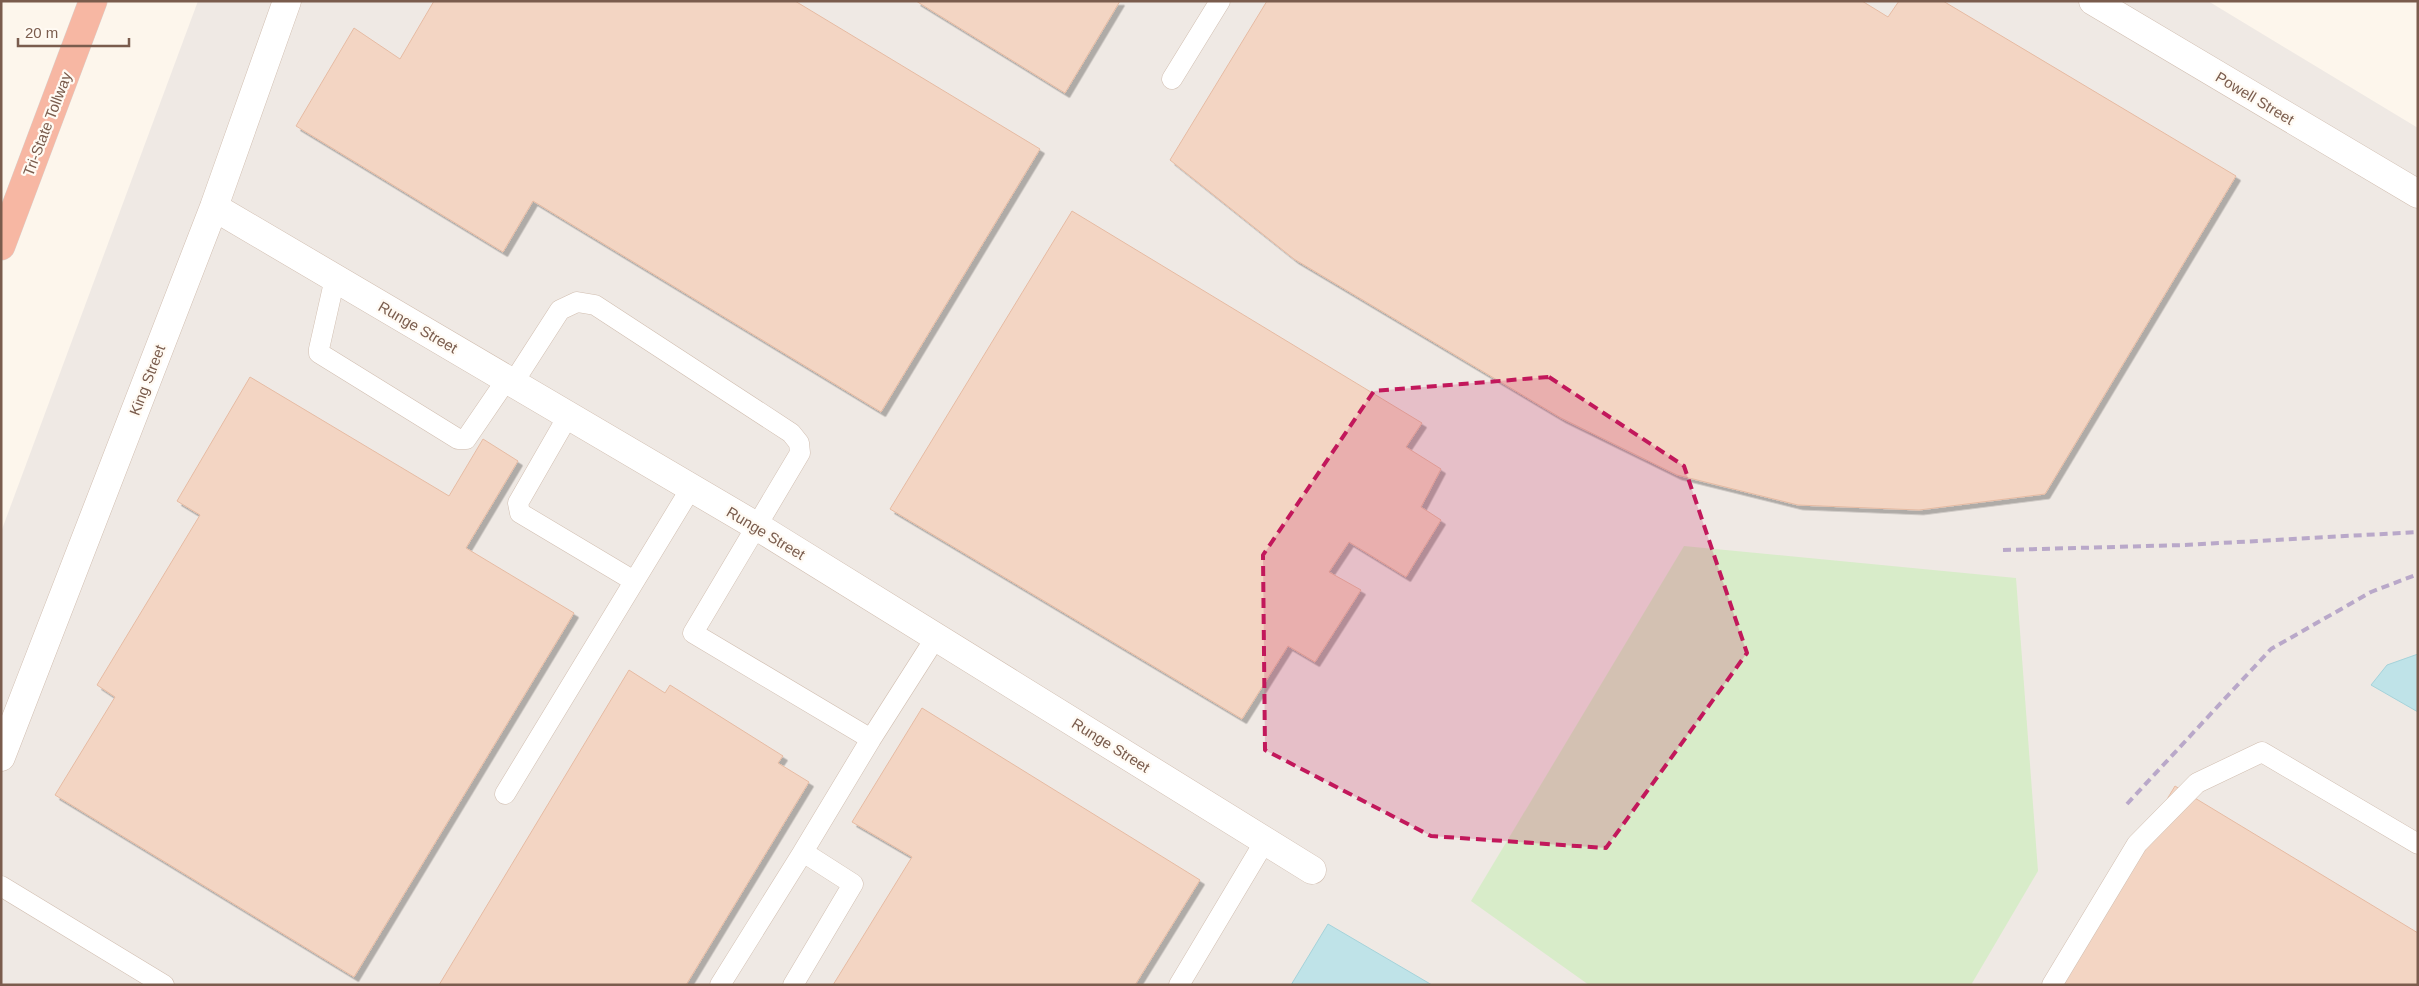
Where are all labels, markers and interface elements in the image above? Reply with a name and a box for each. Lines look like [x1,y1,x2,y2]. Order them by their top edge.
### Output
scale bar [18,15,129,47]
text: 20 m [25,24,58,41]
street label: Powell Street [2213,68,2298,128]
street label: Tri-State Tollway [19,69,75,178]
street label: Runge Street [375,298,461,357]
street label: King Street [126,342,169,418]
street label: Runge Street [724,503,809,563]
street label: Runge Street [1069,714,1154,776]

